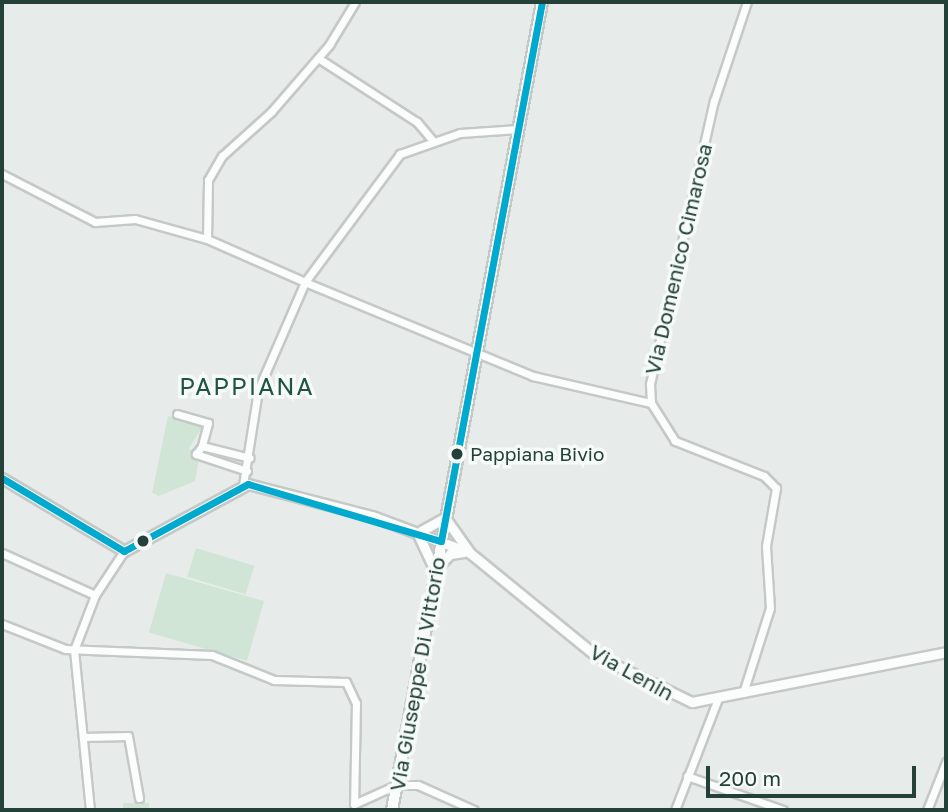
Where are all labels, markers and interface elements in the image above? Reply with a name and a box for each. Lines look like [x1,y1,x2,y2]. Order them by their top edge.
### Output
street label: Via Domenico Cimarosa [639,141,717,377]
district label: PAPPIANA [180,372,314,400]
place label: Pappiana Bivio [470,443,604,465]
marker: Pappiana Bivio [450,447,464,461]
unlabelled marker [136,534,150,548]
street label: Via Giuseppe Di Vittorio [384,555,450,793]
street label: Via Lenin [586,639,678,705]
scale bar [710,752,920,796]
text: 200 m [719,765,781,791]

